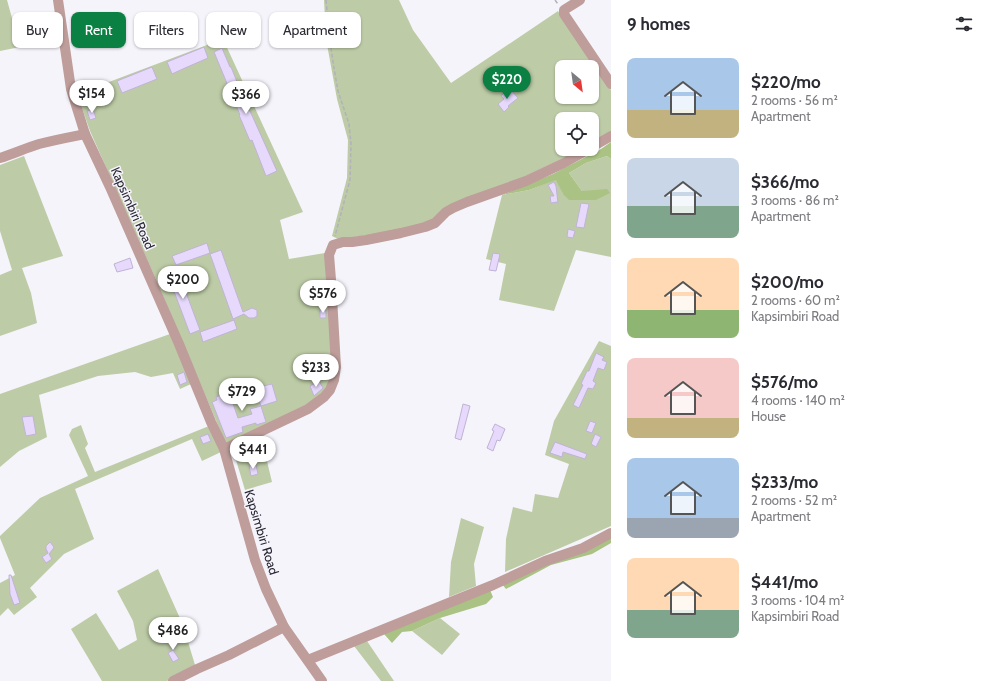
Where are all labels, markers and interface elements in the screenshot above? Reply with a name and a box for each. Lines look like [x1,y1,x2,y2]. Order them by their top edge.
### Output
chip: Buy [12,12,63,48]
chip: Rent [71,12,126,48]
chip: Filters [134,12,198,48]
chip: New [206,12,261,48]
chip: Apartment [269,12,361,48]
icon: filters [953,13,975,35]
text: 9 homes [627,14,690,34]
north arrow [555,60,599,104]
map controls [555,60,599,156]
pin: $220 [483,66,531,100]
text: $220 [492,71,522,87]
text: $220/mo [751,72,821,92]
icon: home [659,74,707,122]
pin: $154 [68,80,116,114]
pin: $366 [222,81,270,115]
text: $154 [78,85,106,101]
text: $366 [231,86,261,102]
text: 2 rooms · 56 m² [751,92,838,108]
text: Apartment [751,108,811,124]
button: locate [555,112,599,156]
street label: Kapsimbiri Road [108,164,158,252]
text: $366/mo [751,172,819,192]
icon: home [659,174,707,222]
text: 3 rooms · 86 m² [751,192,839,208]
text: Apartment [751,208,811,224]
pin: $200 [159,266,207,300]
text: $200 [167,271,199,287]
text: $200/mo [751,272,824,292]
icon: home [659,274,707,322]
pin: $576 [299,280,347,314]
text: $576 [309,285,337,301]
text: 2 rooms · 60 m² [751,292,840,308]
text: Kapsimbiri Road [751,308,839,324]
pin: $233 [292,354,340,388]
text: $233 [302,359,330,375]
text: $576/mo [751,372,818,392]
icon: home [659,374,707,422]
pin: $729 [218,378,266,412]
text: $729 [228,383,256,399]
text: 4 rooms · 140 m² [751,392,845,408]
text: House [751,408,786,424]
pin: $441 [229,436,277,470]
text: $441 [239,441,267,457]
text: $233/mo [751,472,818,492]
icon: home [659,474,707,522]
street label: Kapsimbiri Road [241,487,283,577]
text: 2 rooms · 52 m² [751,492,837,508]
text: Apartment [751,508,811,524]
text: $441/mo [751,572,818,592]
icon: home [659,574,707,622]
text: 3 rooms · 104 m² [751,592,844,608]
text: Kapsimbiri Road [751,608,839,624]
pin: $486 [149,617,197,651]
text: $486 [158,622,188,638]

